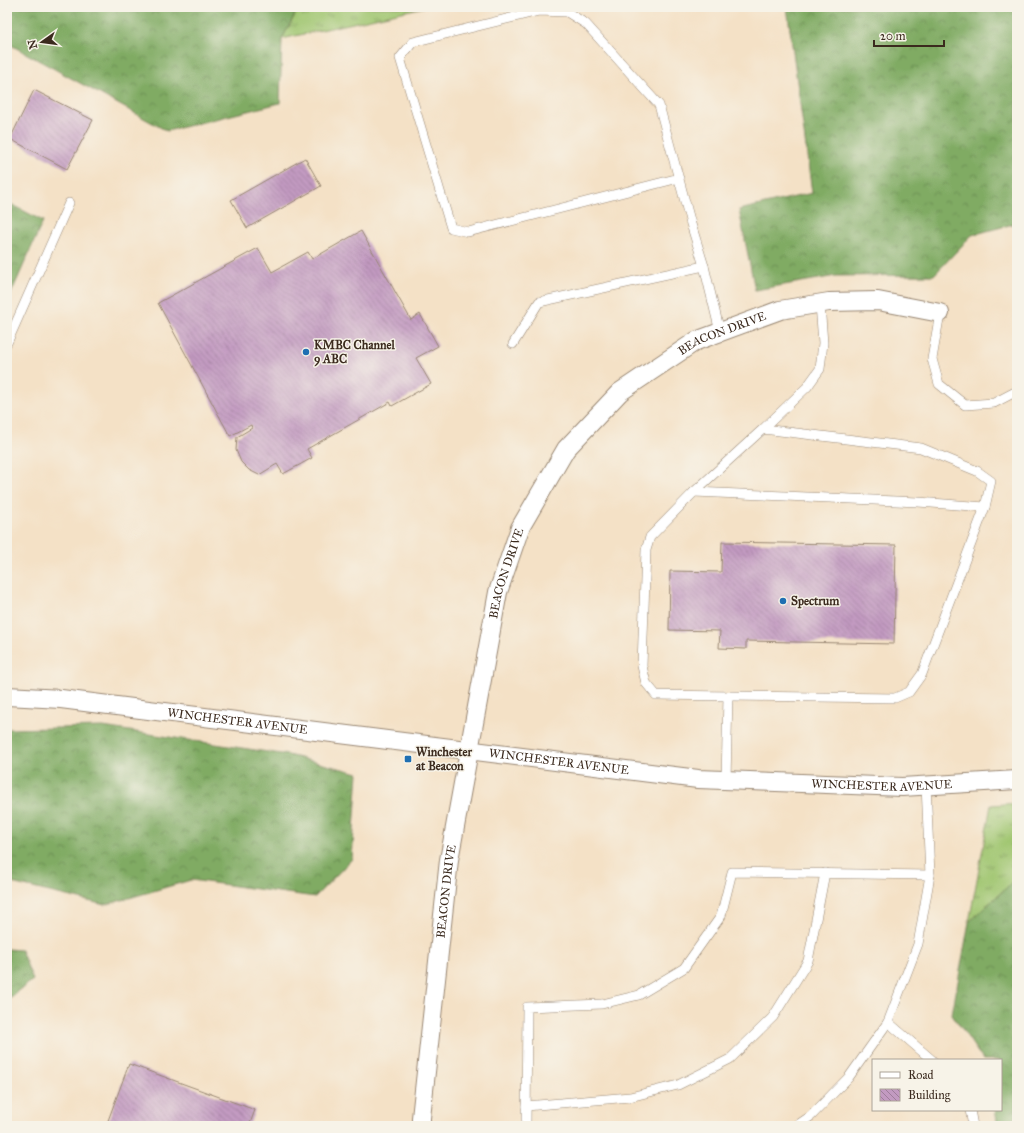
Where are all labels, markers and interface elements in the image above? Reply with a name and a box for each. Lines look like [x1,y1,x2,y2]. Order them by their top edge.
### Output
north arrow [22,22,62,62]
scale bar [874,22,944,48]
text: 20 m [880,29,906,43]
text: N [25,38,40,50]
street label: BEACON DRIVE [675,309,768,358]
place label: KMBC Channel 9 ABC [314,338,395,367]
marker: KMBC Channel 9 ABC [301,347,311,357]
street label: BEACON DRIVE [486,526,527,620]
place label: Spectrum [791,594,840,609]
marker: Spectrum [778,596,788,606]
street label: WINCHESTER AVENUE [167,705,309,737]
place label: Winchester at Beacon [416,745,472,773]
street label: WINCHESTER AVENUE [488,746,630,777]
marker: Winchester at Beacon [403,754,413,764]
street label: WINCHESTER AVENUE [811,776,953,794]
street label: BEACON DRIVE [434,843,459,939]
legend [872,1059,1002,1111]
text: Road [908,1068,934,1082]
text: Building [908,1088,951,1103]

